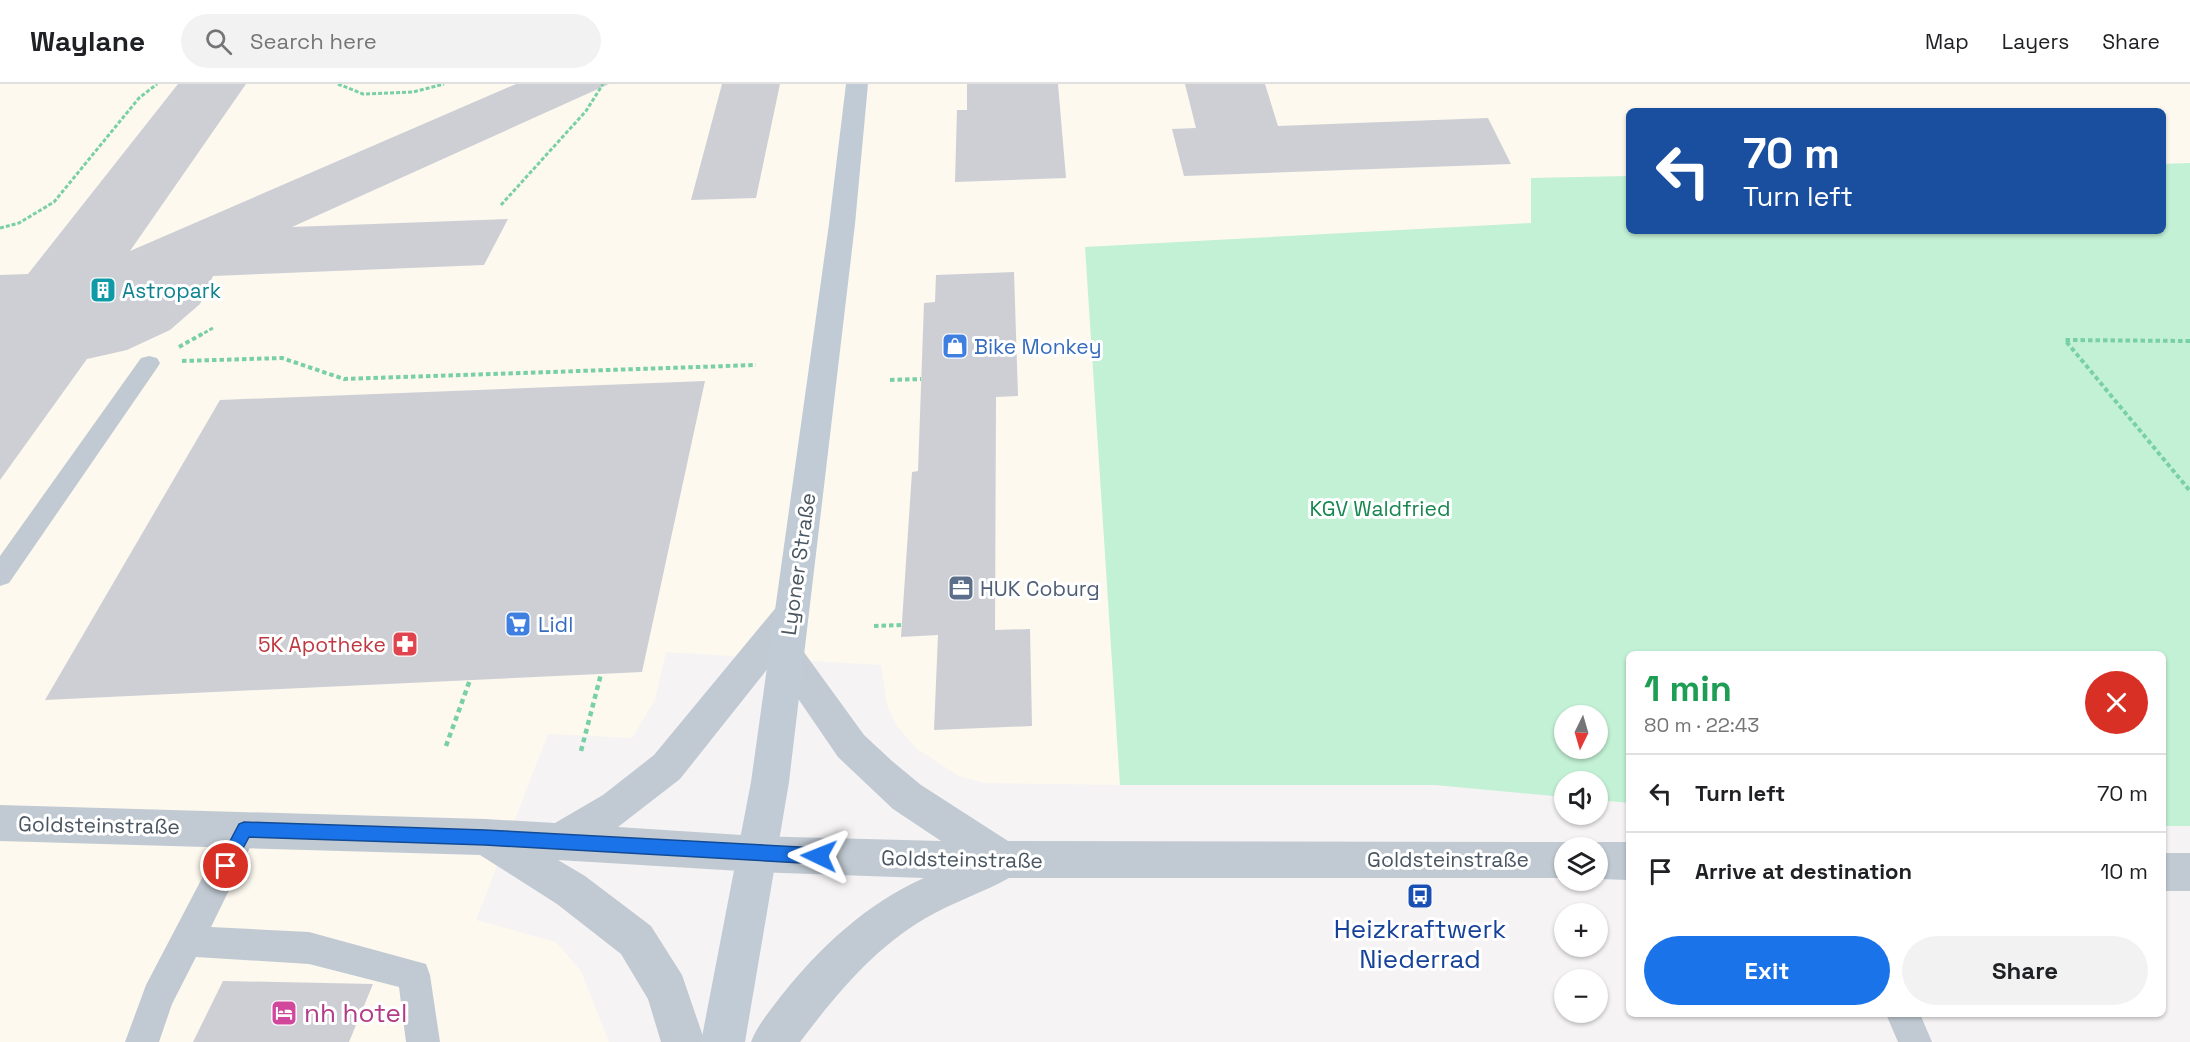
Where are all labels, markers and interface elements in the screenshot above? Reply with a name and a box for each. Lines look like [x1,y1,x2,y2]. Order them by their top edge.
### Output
search box [181,14,601,68]
text: Waylane [30,23,145,59]
icon: search [202,25,235,58]
text: Search here [250,27,377,55]
text: Map [1925,28,1969,55]
text: Layers [2002,28,2069,55]
text: Share [2102,28,2160,55]
text: 70 m [1743,127,1840,180]
icon: left [1644,132,1722,210]
text: Turn left [1743,179,1853,214]
building icon: Astropark [88,275,118,305]
place label: Astropark [122,277,221,304]
shop icon: Bike Monkey [940,331,970,361]
place label: Bike Monkey [974,333,1102,360]
street label: Lyoner Straße [775,491,821,637]
park label: KGV Waldfried [1310,495,1450,522]
office icon: HUK Coburg [946,573,976,603]
place label: HUK Coburg [980,575,1100,602]
supermarket icon: Lidl [503,609,533,639]
place label: Lidl [538,611,573,638]
pharmacy icon: 5K Apotheke [390,629,420,659]
place label: 5K Apotheke [258,631,386,658]
text: 1 min [1644,666,1732,712]
button: close [2085,671,2148,734]
north arrow [1554,705,1608,759]
map controls [1554,705,1608,1023]
text: 80 m · 22:43 [1644,712,1759,738]
button: sound [1554,771,1608,825]
icon: left [1644,777,1677,810]
text: Turn left [1695,779,1785,807]
text: 70 m [2097,779,2148,807]
street label: Goldsteinstraße [18,810,180,840]
position arrow [787,824,851,888]
button: layers [1554,837,1608,891]
pin [200,840,251,891]
street label: Goldsteinstraße [881,844,1043,874]
street label: Goldsteinstraße [1367,846,1529,873]
icon: arrive [209,849,242,882]
icon: arrive [1644,855,1677,888]
text: Arrive at destination [1695,857,1912,885]
text: 10 m [2100,857,2148,885]
bus stop icon: Heizkraftwerk Niederrad [1405,881,1435,911]
button: + [1554,903,1608,957]
place label: Heizkraftwerk Niederrad [1334,912,1506,976]
button: Exit [1644,936,1890,1005]
button: Share [1902,936,2148,1005]
button: − [1554,969,1608,1023]
place label: nh hotel [304,996,407,1030]
hotel icon: nh hotel [269,998,299,1028]

